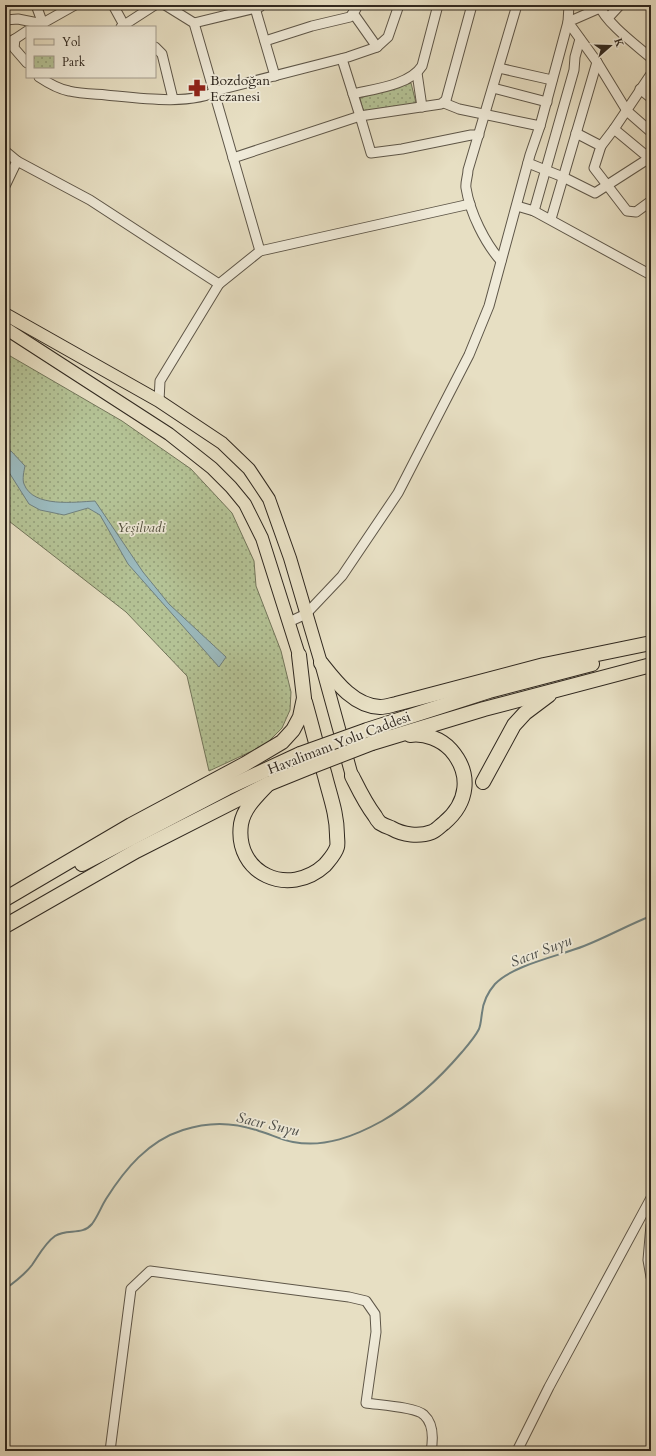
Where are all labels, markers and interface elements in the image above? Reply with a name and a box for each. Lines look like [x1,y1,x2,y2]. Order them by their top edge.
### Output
legend [26,26,156,78]
north arrow [590,26,630,66]
text: Yol [62,34,81,50]
text: K [610,36,628,50]
text: Park [62,54,86,70]
place label: Bozdoğan Eczanesi [210,71,270,106]
pharmacy icon: Bozdoğan Eczanesi [187,78,207,98]
park label: Yeşilvadi [117,518,166,537]
street label: Havalimanı Yolu Caddesi [265,707,413,779]
water label: Sacır Suyu [507,930,575,972]
water label: Sacır Suyu [235,1107,302,1141]

